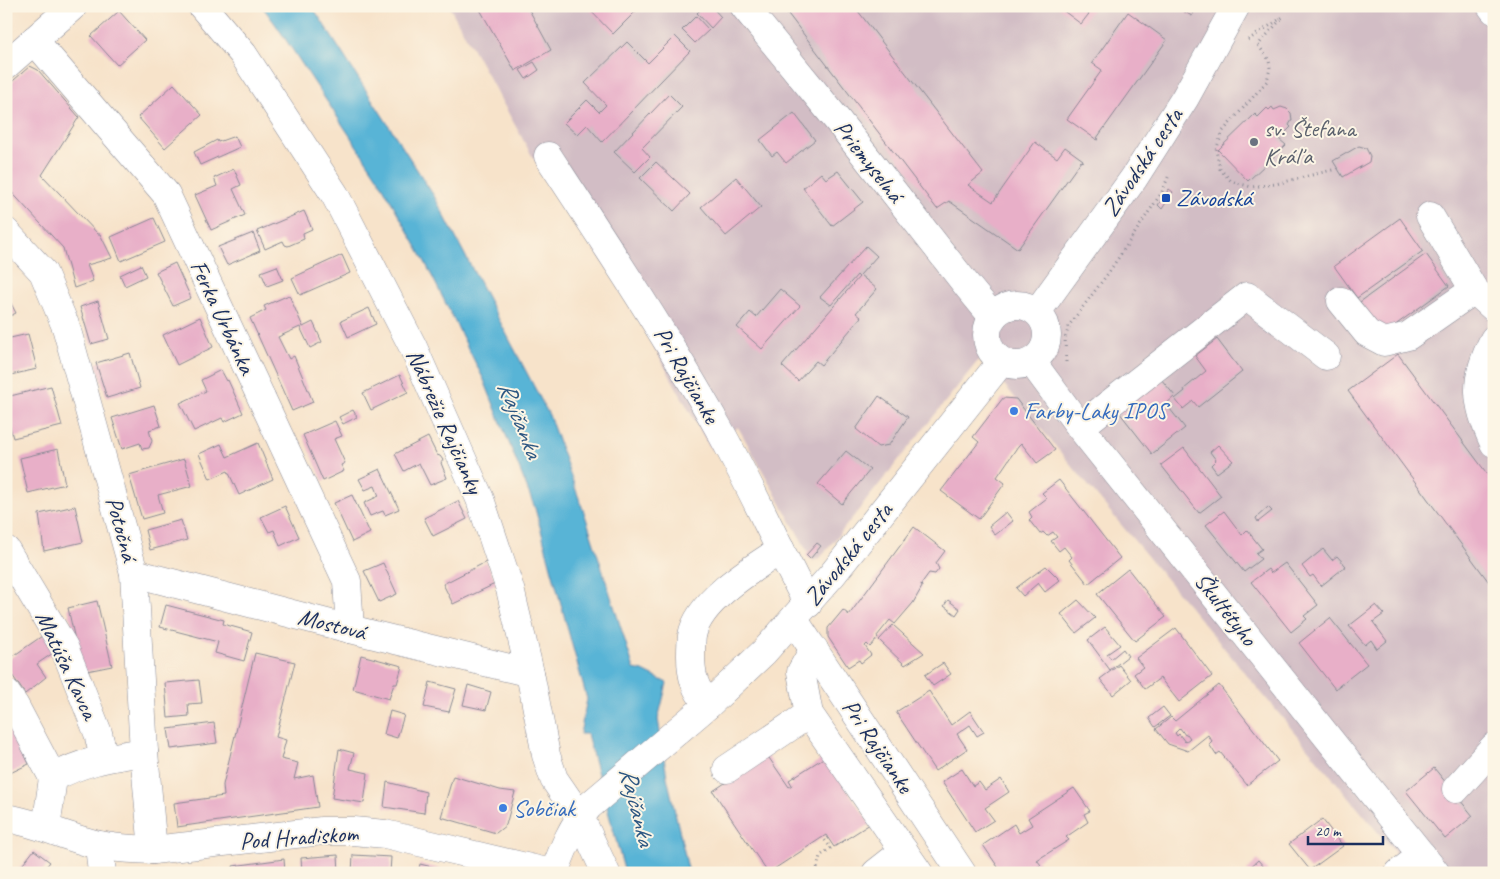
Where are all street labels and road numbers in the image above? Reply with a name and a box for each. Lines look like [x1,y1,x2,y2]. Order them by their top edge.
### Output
street label: Závodská cesta [1095,101,1190,222]
street label: Priemyselná [828,114,912,210]
street label: Ferka Urbánka [184,255,263,380]
street label: Pri Rajčianke [647,321,728,431]
street label: Nábrežie Rajčianky [400,344,491,500]
street label: Potočná [99,494,146,567]
street label: Závodská cesta [797,495,900,612]
street label: Škultétyho [1188,566,1265,653]
street label: Mostová [295,601,371,647]
street label: Matúša Kavca [29,606,106,726]
street label: Pri Rajčianke [836,693,921,800]
street label: Pod Hradiskom [239,818,360,856]

